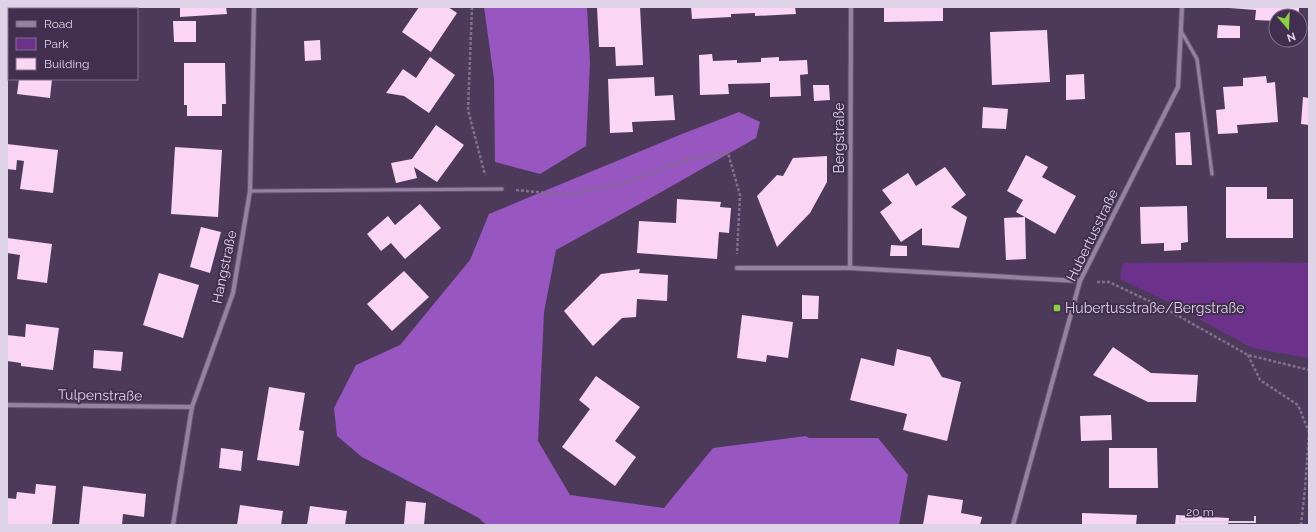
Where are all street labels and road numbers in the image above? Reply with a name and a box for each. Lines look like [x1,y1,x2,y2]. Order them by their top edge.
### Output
street label: Bergstraße [831,103,847,173]
street label: Hubertusstraße [1063,187,1121,283]
street label: Hangstraße [208,229,240,305]
street label: Tulpenstraße [58,386,142,404]

